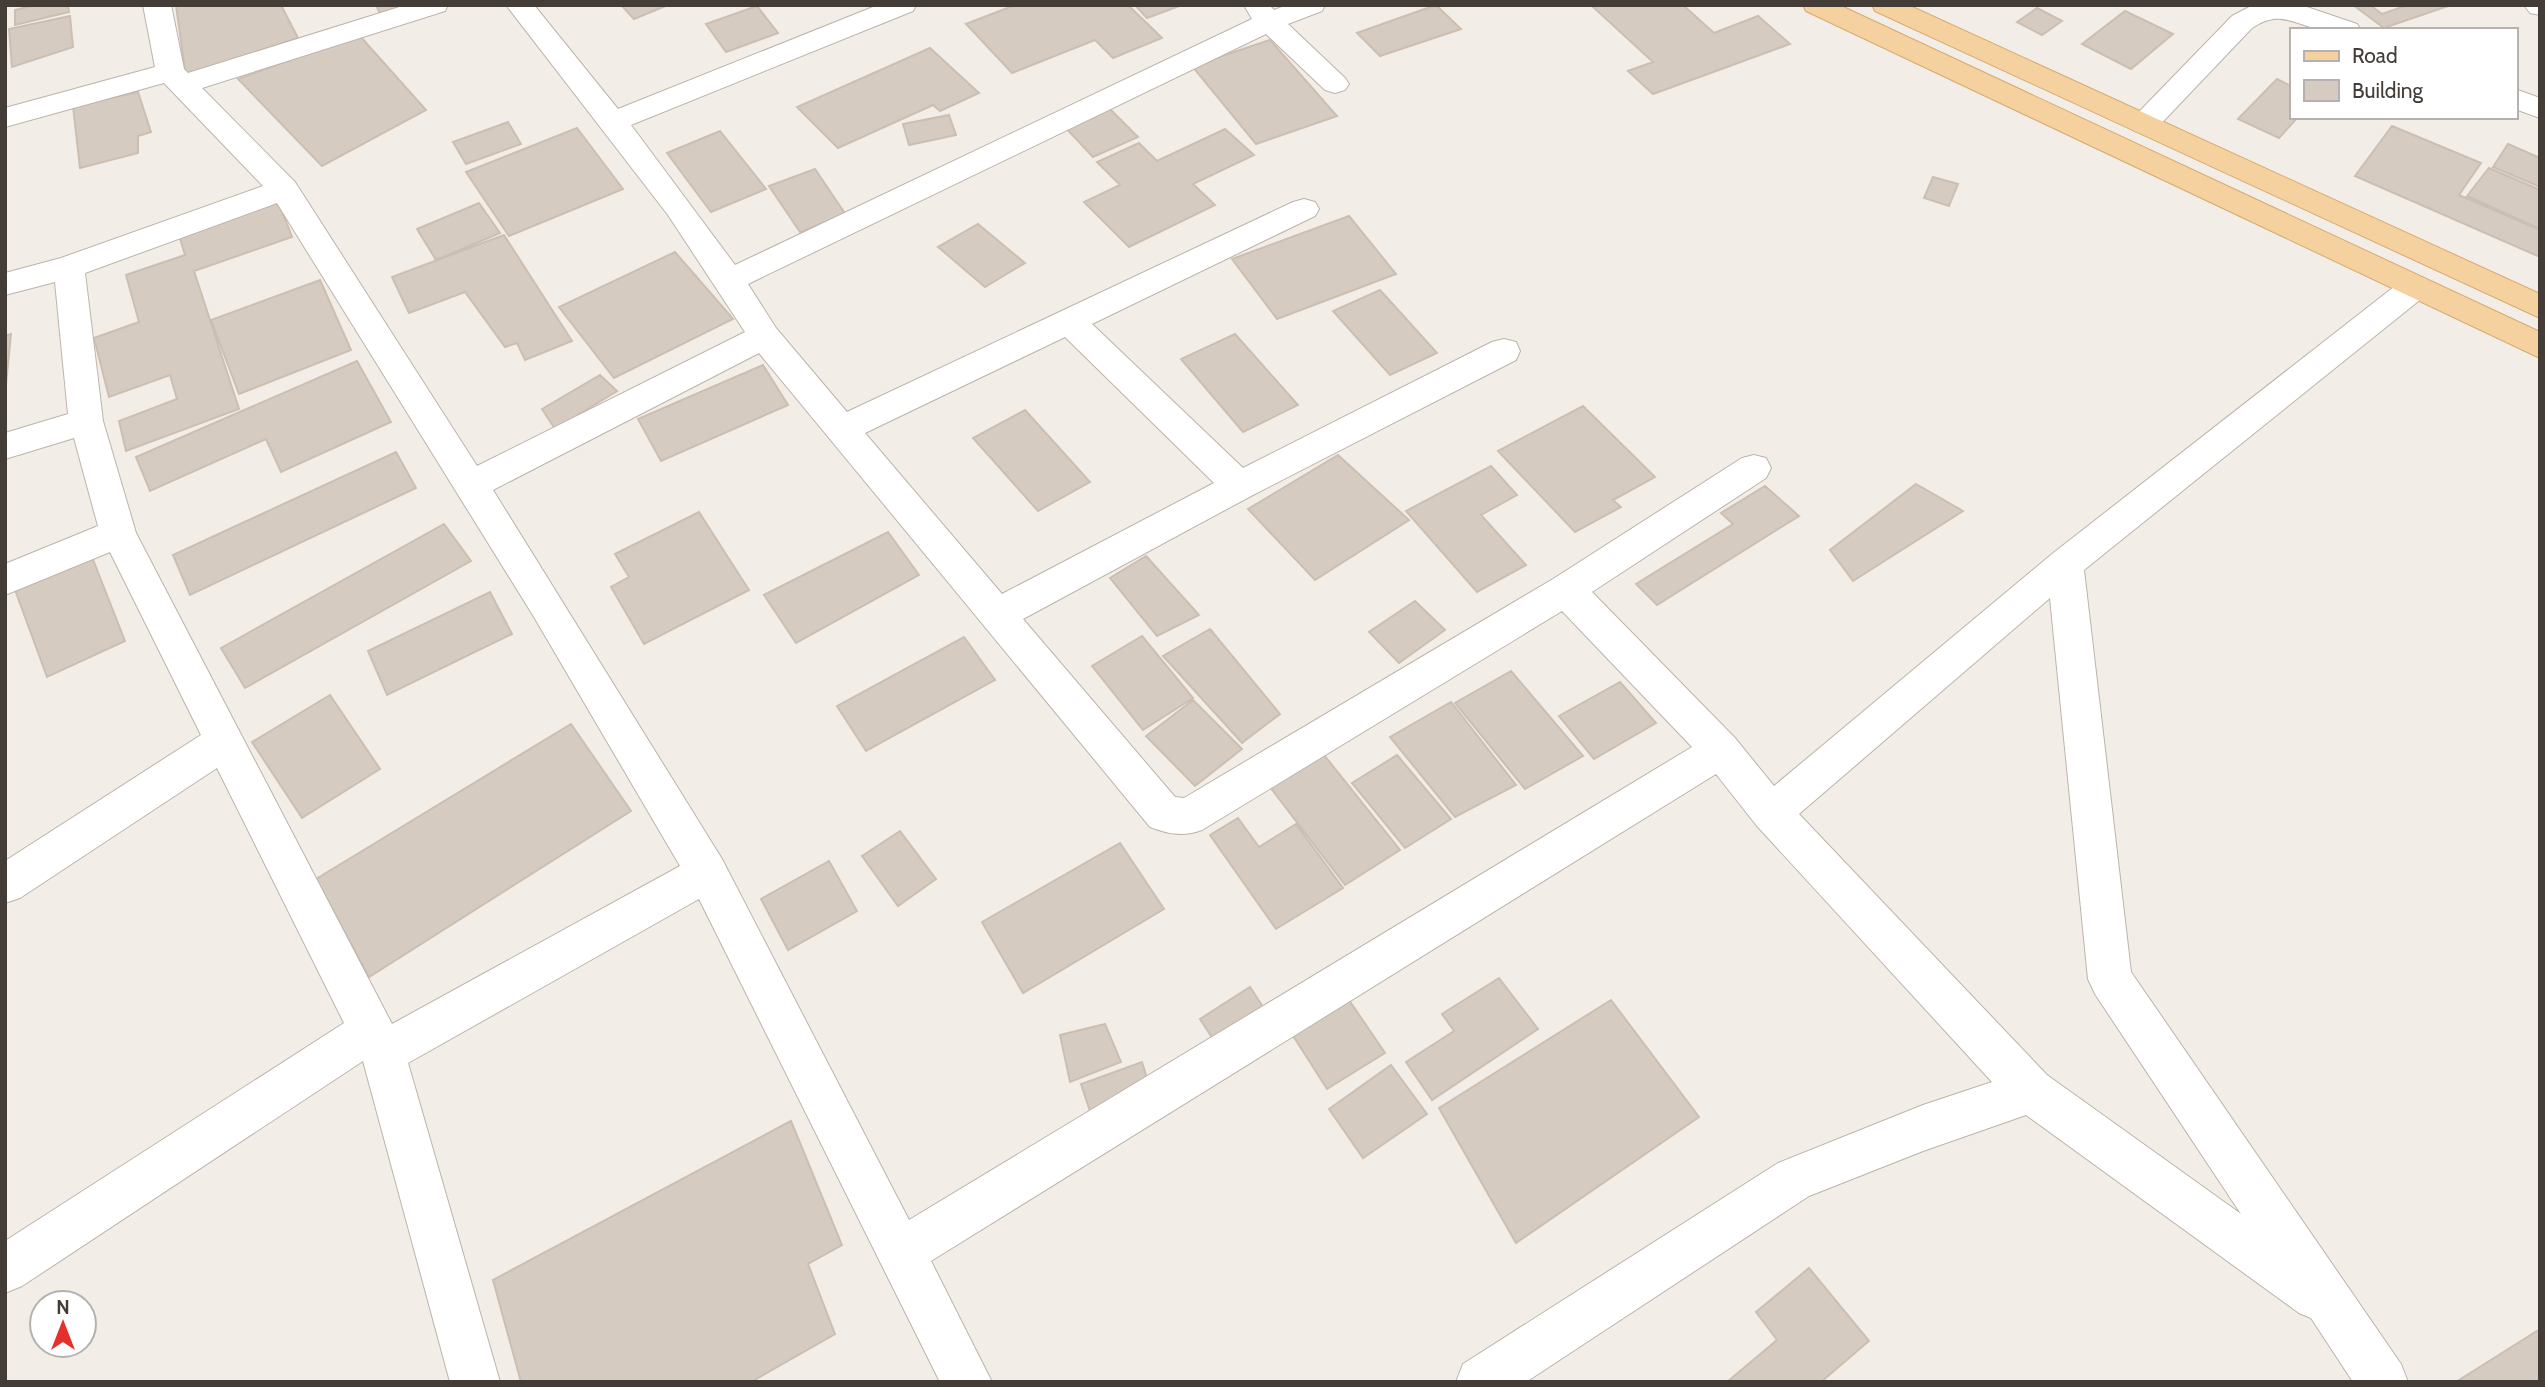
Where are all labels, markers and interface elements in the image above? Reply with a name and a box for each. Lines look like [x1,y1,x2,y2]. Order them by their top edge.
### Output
legend [2290,28,2517,119]
text: Road [2352,43,2398,68]
text: Building [2352,78,2424,103]
north arrow [28,1289,98,1359]
text: N [56,1296,70,1319]

